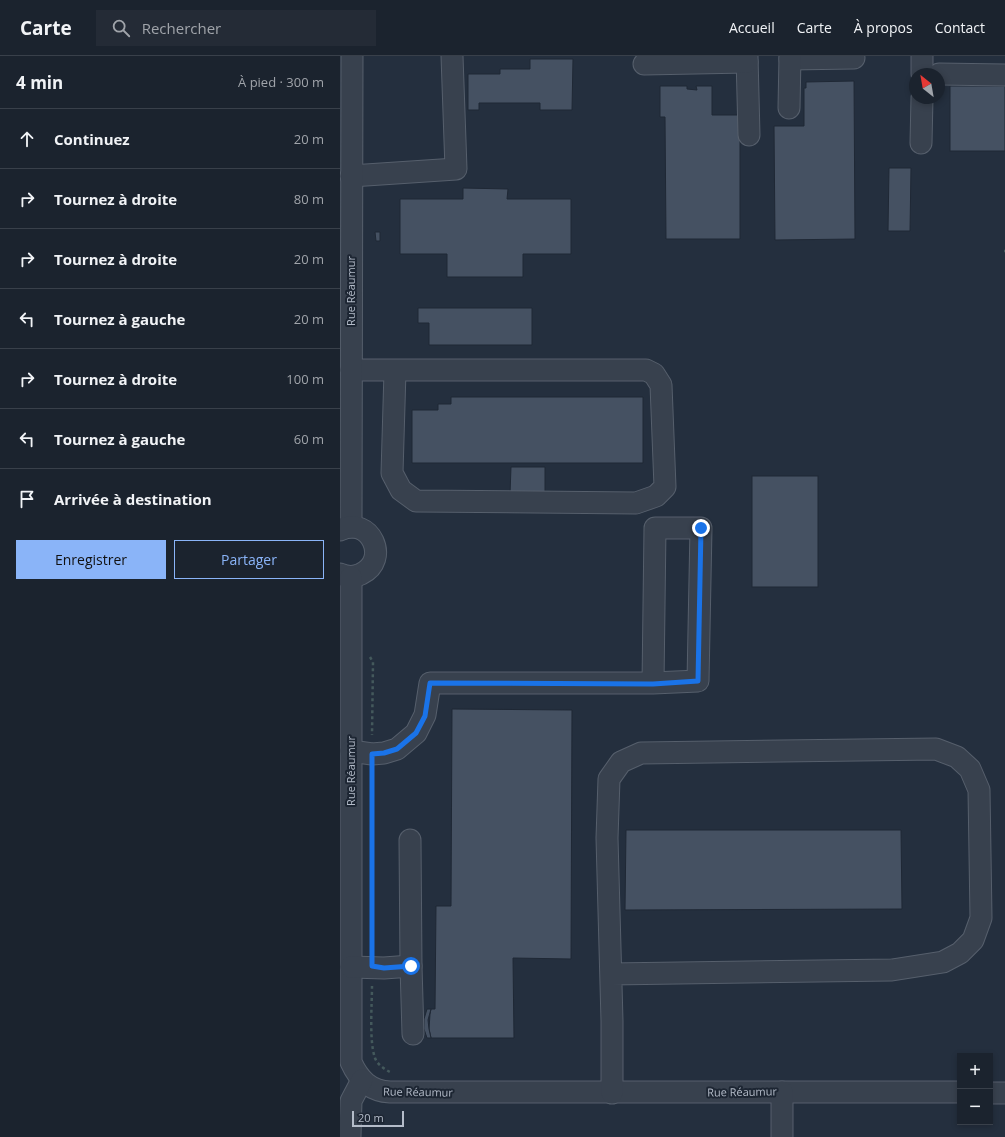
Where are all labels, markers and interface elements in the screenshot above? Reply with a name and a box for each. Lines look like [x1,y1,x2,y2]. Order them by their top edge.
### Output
search box [96,10,376,46]
text: Carte [20,15,72,41]
icon: search [110,17,132,39]
text: Rechercher [142,18,221,38]
text: Accueil [729,18,775,37]
text: Carte [797,18,832,37]
text: À propos [854,18,913,37]
text: Contact [935,18,985,37]
north arrow [909,68,945,104]
text: 4 min [16,71,63,94]
text: À pied · 300 m [238,73,324,91]
icon: ahead [16,128,38,150]
text: Continuez [54,129,130,149]
text: 20 m [294,130,324,148]
icon: right [16,188,38,210]
text: Tournez à droite [54,189,177,209]
text: 80 m [294,190,324,208]
icon: right [16,248,38,270]
text: Tournez à droite [54,249,177,269]
text: 20 m [294,250,324,268]
street label: Rue Réaumur [343,256,358,326]
icon: left [16,308,38,330]
text: Tournez à gauche [54,309,185,329]
text: 20 m [294,310,324,328]
icon: right [16,368,38,390]
text: Tournez à droite [54,369,177,389]
text: 100 m [286,370,324,388]
icon: left [16,428,38,450]
text: Tournez à gauche [54,429,185,449]
text: 60 m [294,430,324,448]
icon: arrive [16,488,38,510]
text: Arrivée à destination [54,489,212,509]
route end [692,519,710,537]
button: Enregistrer [16,540,166,579]
button: Partager [174,540,324,579]
street label: Rue Réaumur [343,736,358,806]
route start [402,957,420,975]
map controls [957,1053,993,1125]
button: + [957,1053,993,1089]
street label: Rue Réaumur [383,1083,454,1100]
street label: Rue Réaumur [707,1083,778,1100]
button: − [957,1089,993,1125]
scale bar [352,1109,404,1128]
text: 20 m [358,1110,384,1125]

